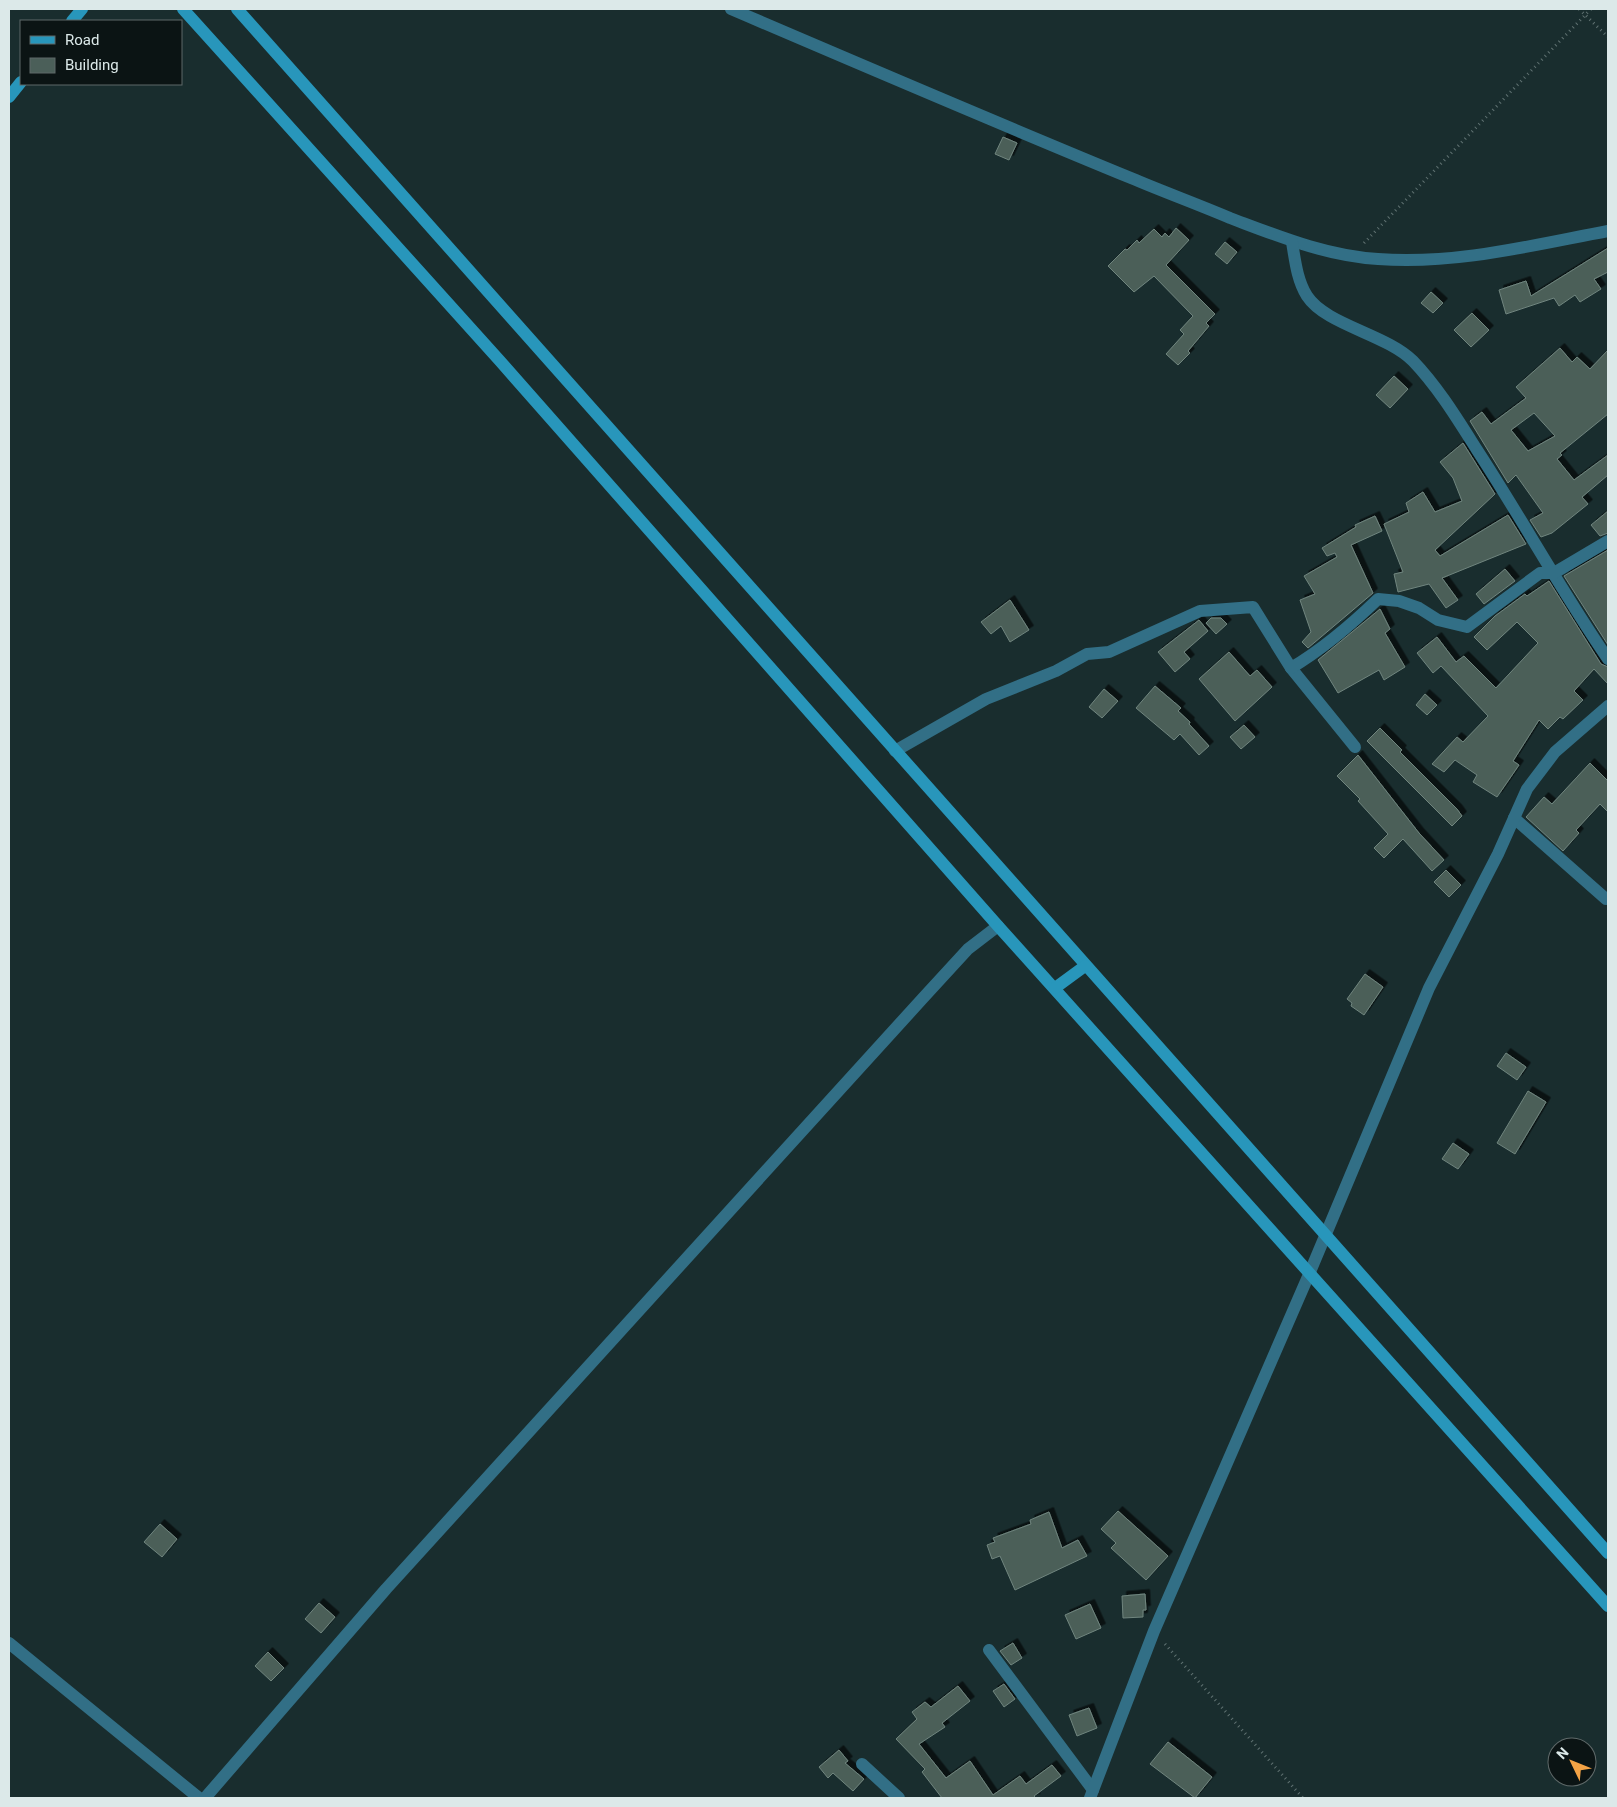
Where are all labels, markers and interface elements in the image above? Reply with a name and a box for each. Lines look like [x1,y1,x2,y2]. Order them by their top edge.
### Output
legend [20,20,182,85]
text: Road [65,31,99,49]
text: Building [65,56,119,74]
north arrow [1547,1737,1597,1787]
text: N [1553,1744,1572,1762]

